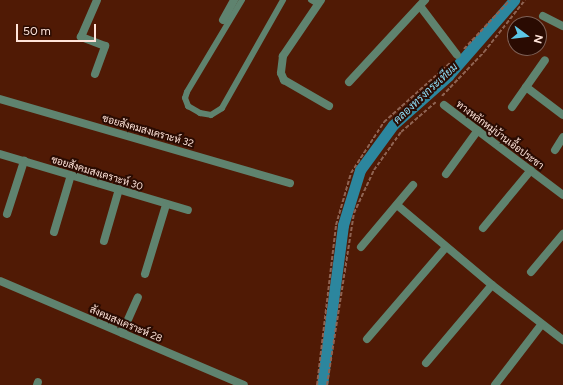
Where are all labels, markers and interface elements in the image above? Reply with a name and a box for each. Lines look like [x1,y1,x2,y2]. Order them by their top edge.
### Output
scale bar [18,16,98,42]
north arrow [507,16,547,56]
text: 50 m [23,24,51,38]
text: N [531,33,545,45]
water label: คลองทรงกระเทียม [391,61,461,127]
street label: ทางหลักหมู่บ้านเอื้อประชา [454,98,546,172]
street label: ซอยสังคมสงเคราะห์ 32 [101,112,195,150]
street label: ซอยสังคมสงเคราะห์ 30 [50,153,144,193]
street label: สังคมสงเคราะห์ 28 [88,303,164,345]

